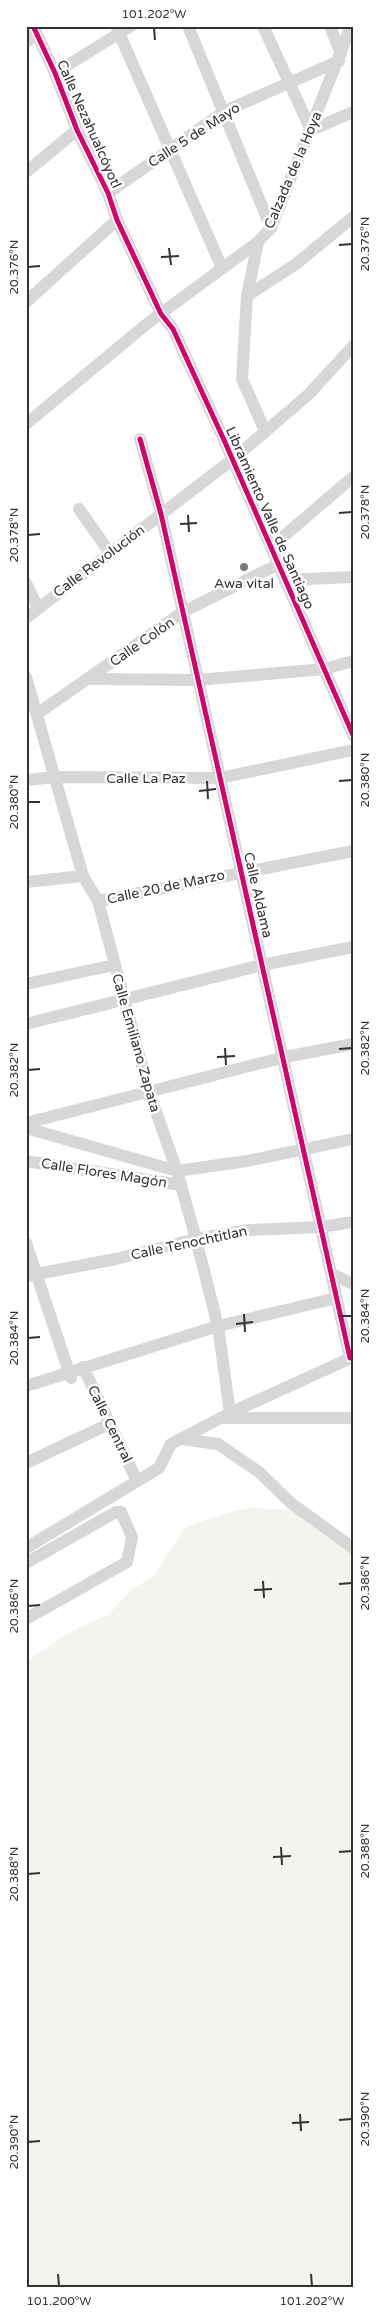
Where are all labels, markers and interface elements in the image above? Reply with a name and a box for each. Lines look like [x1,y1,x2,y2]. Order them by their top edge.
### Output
text: 101.202°W [121,7,187,21]
street label: Calle Nezahualcóyotl [53,57,125,191]
street label: Calle 5 de Mayo [145,99,243,171]
street label: Calzada de la Hoya [261,109,325,231]
text: 20.376°N [358,217,372,271]
text: 20.376°N [7,240,21,294]
street label: Libramiento Valle de Santiago [222,424,318,612]
text: 20.378°N [358,485,372,539]
text: 20.378°N [7,508,21,562]
street label: Calle Revolución [50,521,148,601]
marker: Awa vital [238,561,250,573]
place label: Awa vital [214,575,274,592]
street label: Calle Colón [107,614,177,670]
text: 20.380°N [358,753,372,807]
street label: Calle La Paz [106,770,186,787]
text: 20.380°N [7,775,21,829]
street label: Calle Aldama [240,851,276,939]
street label: Calle 20 de Marzo [106,866,226,908]
street label: Calle Emiliano Zapata [108,972,164,1114]
text: 20.382°N [358,1021,372,1075]
text: 20.382°N [7,1043,21,1097]
street label: Calle Flores Magón [40,1155,168,1191]
street label: Calle Tenochtitlan [129,1222,249,1264]
text: 20.384°N [358,1289,372,1343]
text: 20.384°N [7,1311,21,1365]
street label: Calle Central [84,1383,136,1465]
text: 20.386°N [358,1556,372,1610]
text: 20.386°N [7,1579,21,1633]
text: 20.388°N [358,1824,372,1878]
text: 20.388°N [7,1847,21,1901]
text: 20.390°N [358,2092,372,2146]
text: 20.390°N [7,2115,21,2169]
text: 101.200°W [26,2294,92,2308]
text: 101.202°W [279,2294,345,2308]

